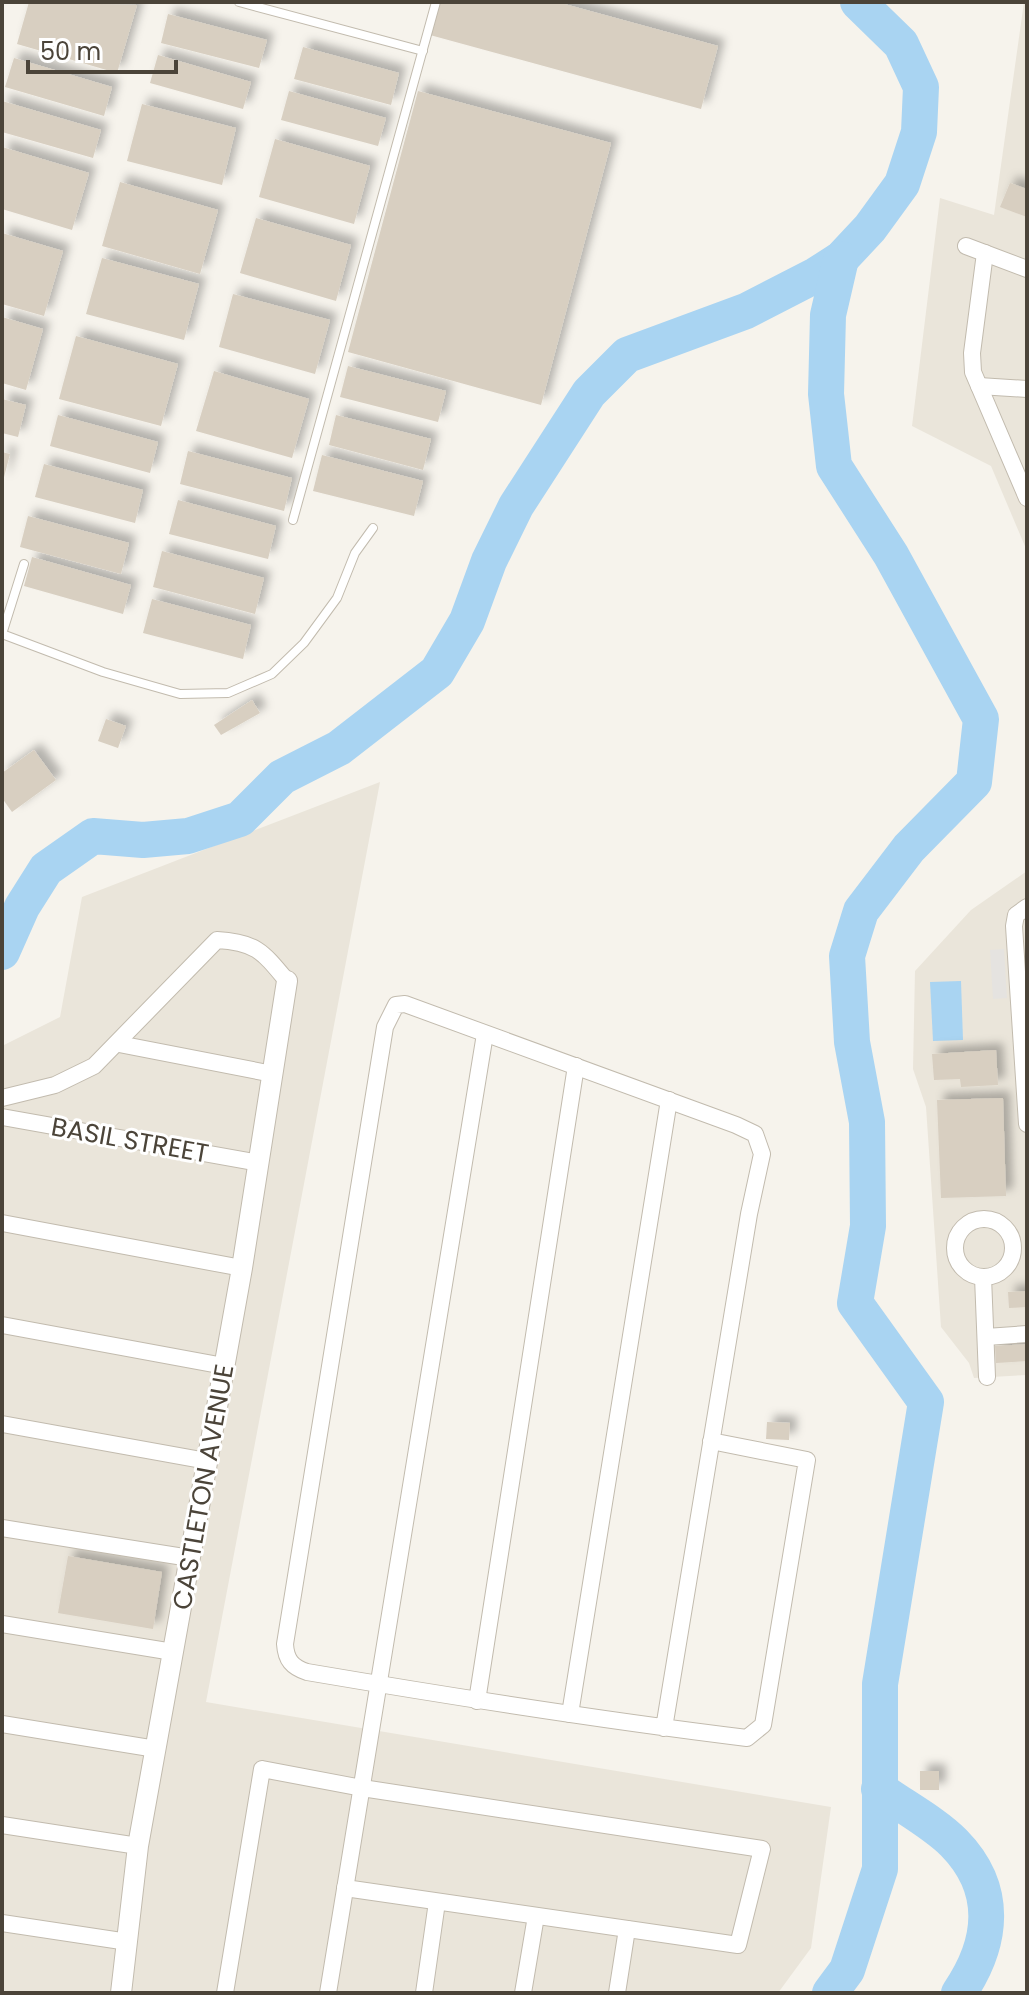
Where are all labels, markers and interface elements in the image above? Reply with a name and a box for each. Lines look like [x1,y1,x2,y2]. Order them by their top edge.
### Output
scale bar [28,24,176,74]
text: 50 m [40,35,101,68]
street label: BASIL STREET [48,1108,212,1172]
street label: CASTLETON AVENUE [164,1361,242,1613]

